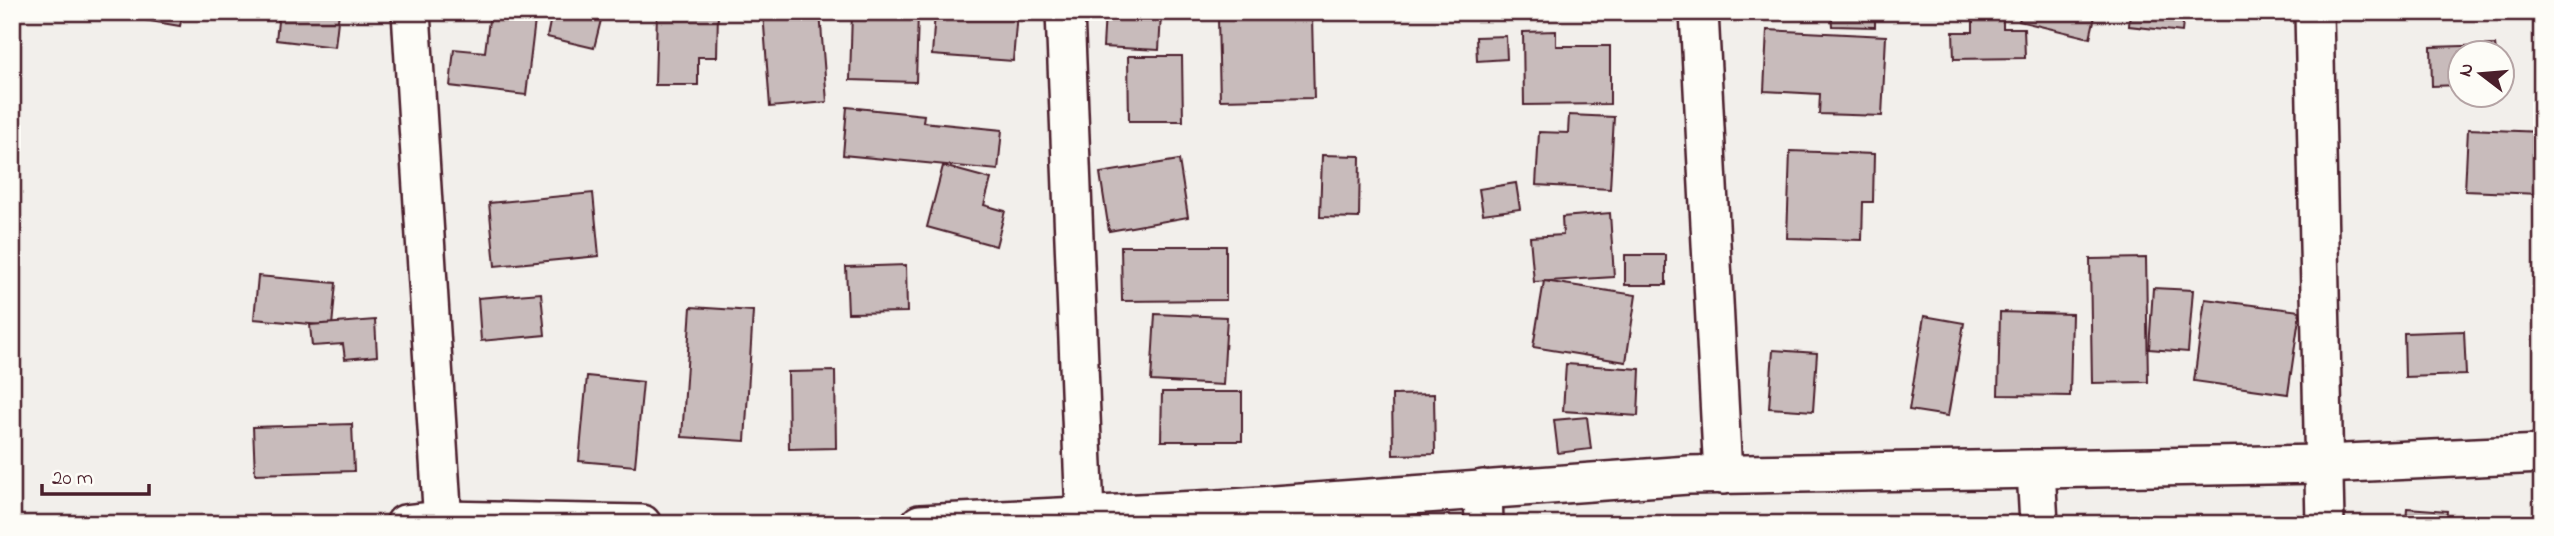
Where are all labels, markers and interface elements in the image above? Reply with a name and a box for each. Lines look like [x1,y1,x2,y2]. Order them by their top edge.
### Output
north arrow [2446,38,2516,108]
text: N [2452,60,2482,80]
scale bar [42,452,149,496]
text: 20 m [52,464,93,494]

